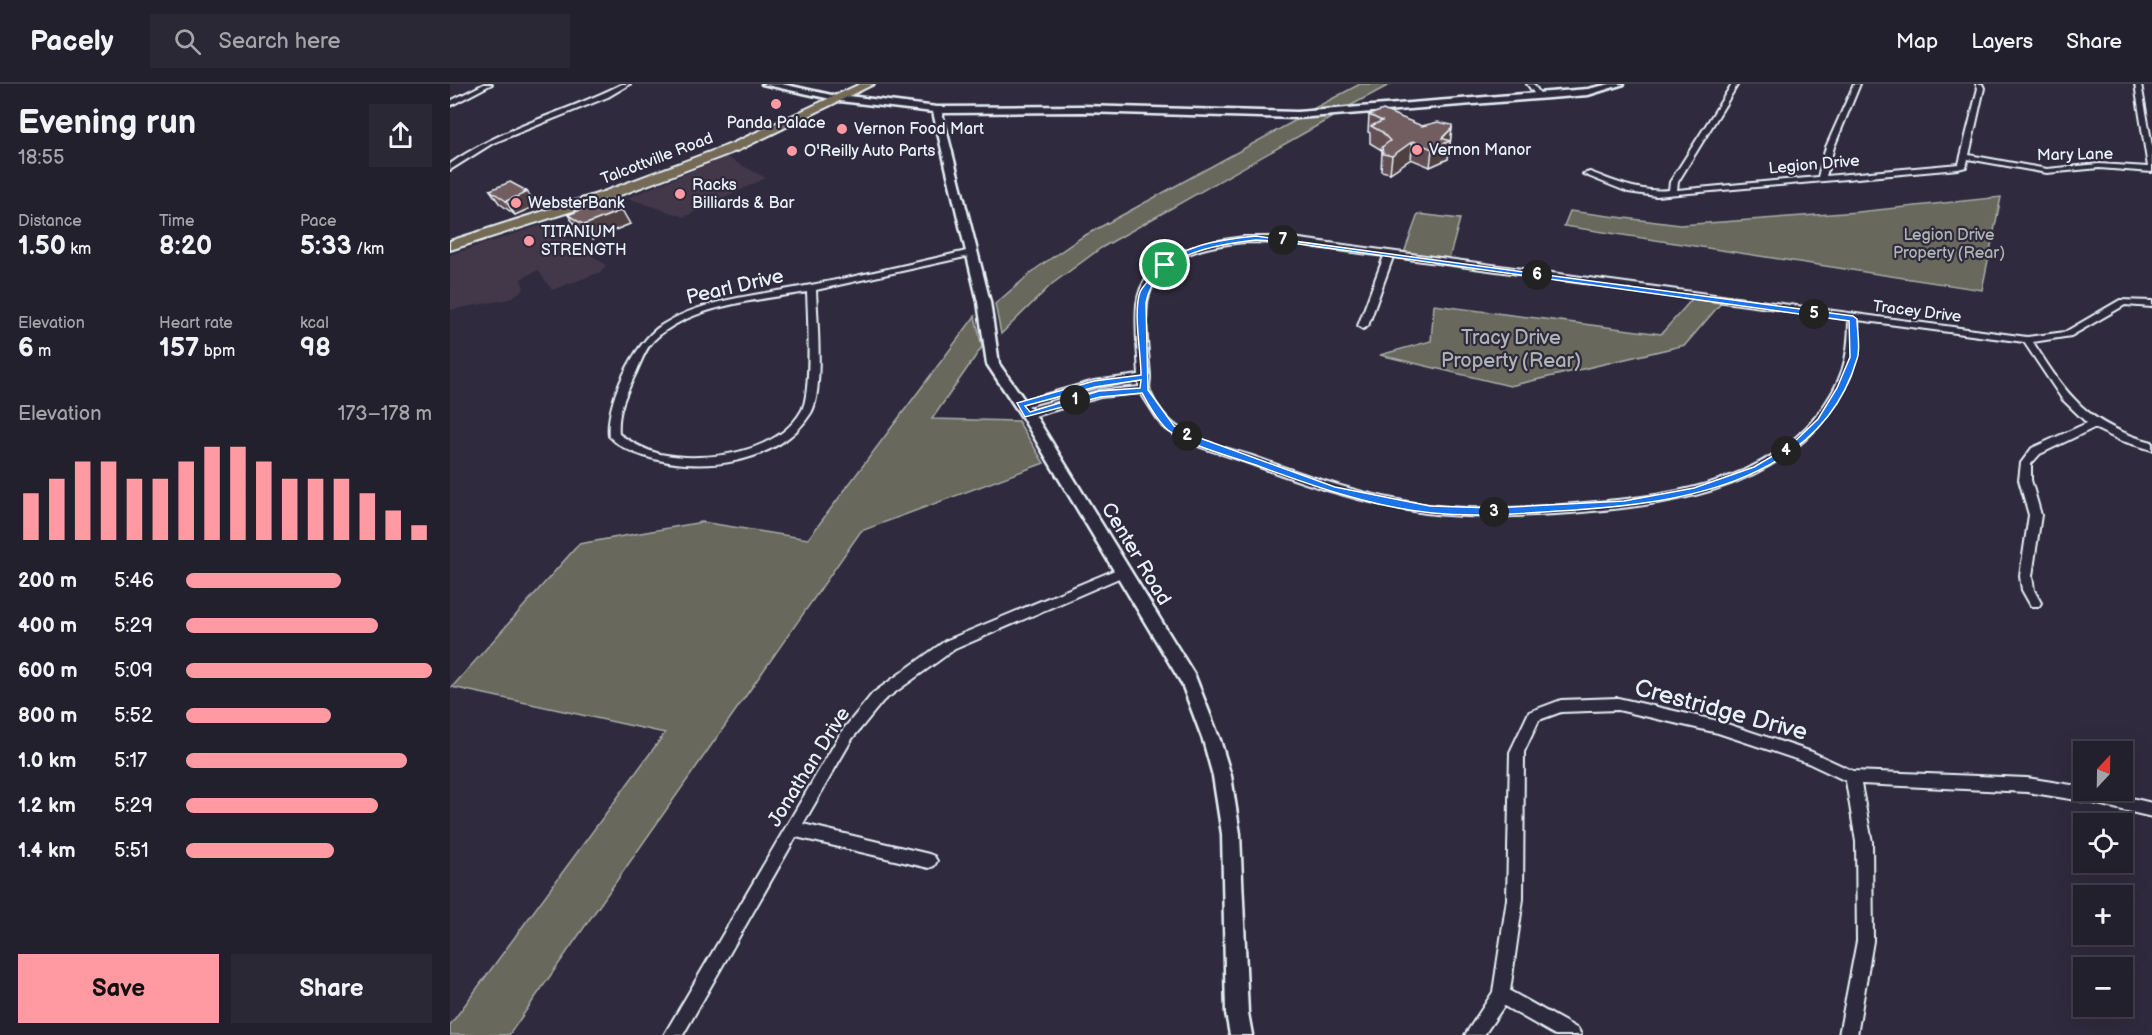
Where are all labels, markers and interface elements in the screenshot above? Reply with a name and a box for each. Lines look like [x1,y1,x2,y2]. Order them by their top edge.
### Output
search box [150,14,570,68]
text: Pacely [30,25,114,58]
icon: search [171,25,204,58]
text: Search here [219,28,341,55]
text: Map [1896,29,1938,54]
text: Layers [1971,29,2033,54]
text: Share [2066,29,2122,54]
marker: Panda Palace [769,97,783,111]
text: Evening run [18,103,196,143]
button: share [369,104,432,167]
place label: Panda Palace [726,114,826,133]
place label: Vernon Food Mart [854,120,984,139]
marker: Vernon Food Mart [835,122,849,136]
street label: Talcottville Road [598,129,716,189]
place label: Vernon Manor [1429,141,1531,160]
place label: O'Reilly Auto Parts [804,142,936,161]
marker: Vernon Manor [1410,143,1424,157]
marker: O'Reilly Auto Parts [785,144,799,158]
street label: Mary Lane [2037,145,2114,165]
text: 18:55 [18,146,64,170]
street label: Legion Drive [1768,152,1861,178]
place label: Racks Billiards & Bar [692,176,794,213]
marker: Racks Billiards & Bar [673,187,687,201]
place label: WebsterBank [528,194,625,213]
marker: WebsterBank [509,196,523,210]
text: Distance [18,212,82,231]
text: Time [159,212,194,231]
text: Pace [300,212,336,231]
place label: TITANIUM STRENGTH [541,223,627,260]
pin: 7 [1268,225,1298,255]
park label: Legion Drive Property (Rear) [1893,226,2005,263]
text: 7 [1279,230,1287,249]
text: 1.50 [18,231,66,262]
text: 8:20 [159,231,212,262]
text: 5:33 [300,231,352,262]
marker: TITANIUM STRENGTH [522,234,536,248]
pin [1139,239,1190,290]
text: km [66,240,91,259]
text: /km [352,240,384,259]
icon: arrive [1148,248,1181,281]
pin: 6 [1522,260,1552,290]
street label: Pearl Drive [684,264,786,310]
text: 6 [1532,265,1542,284]
street label: Tracey Drive [1872,297,1963,327]
pin: 5 [1799,299,1829,329]
text: 5 [1809,304,1819,323]
text: Elevation [18,314,85,333]
text: Heart rate [159,314,233,333]
text: kcal [300,314,329,333]
park label: Tracy Drive Property (Rear) [1441,326,1581,373]
text: 6 [18,333,34,364]
text: 157 [159,333,199,364]
text: 98 [300,333,331,364]
text: m [34,342,51,361]
text: bpm [199,342,235,361]
pin: 1 [1060,385,1090,415]
text: 1 [1072,390,1078,409]
text: Elevation [18,402,101,426]
text: 173–178 m [338,402,432,426]
pin: 2 [1172,421,1202,451]
text: 2 [1182,426,1192,445]
pin: 4 [1771,436,1801,466]
text: 4 [1781,441,1791,460]
pin: 3 [1479,497,1509,527]
street label: Center Road [1096,498,1176,610]
text: 3 [1489,502,1499,521]
text: 200 m [18,569,77,593]
text: 5:46 [114,569,154,593]
text: 400 m [18,614,77,638]
text: 5:29 [114,614,153,638]
text: 600 m [18,659,78,683]
text: 5:09 [114,659,153,683]
street label: Crestridge Drive [1631,673,1811,747]
street label: Jonathan Drive [763,703,855,831]
text: 800 m [18,704,77,728]
text: 5:52 [114,704,153,728]
north arrow [2073,741,2133,801]
map controls [2073,741,2133,1017]
text: 1.0 km [18,749,76,773]
text: 5:17 [114,749,147,773]
text: 1.2 km [18,794,76,818]
text: 5:29 [114,794,153,818]
button: locate [2073,813,2133,873]
text: 1.4 km [18,839,76,863]
text: 5:51 [114,839,149,863]
button: + [2073,885,2133,945]
button: Save [18,954,219,1023]
button: Share [231,954,432,1023]
button: − [2073,957,2133,1017]

